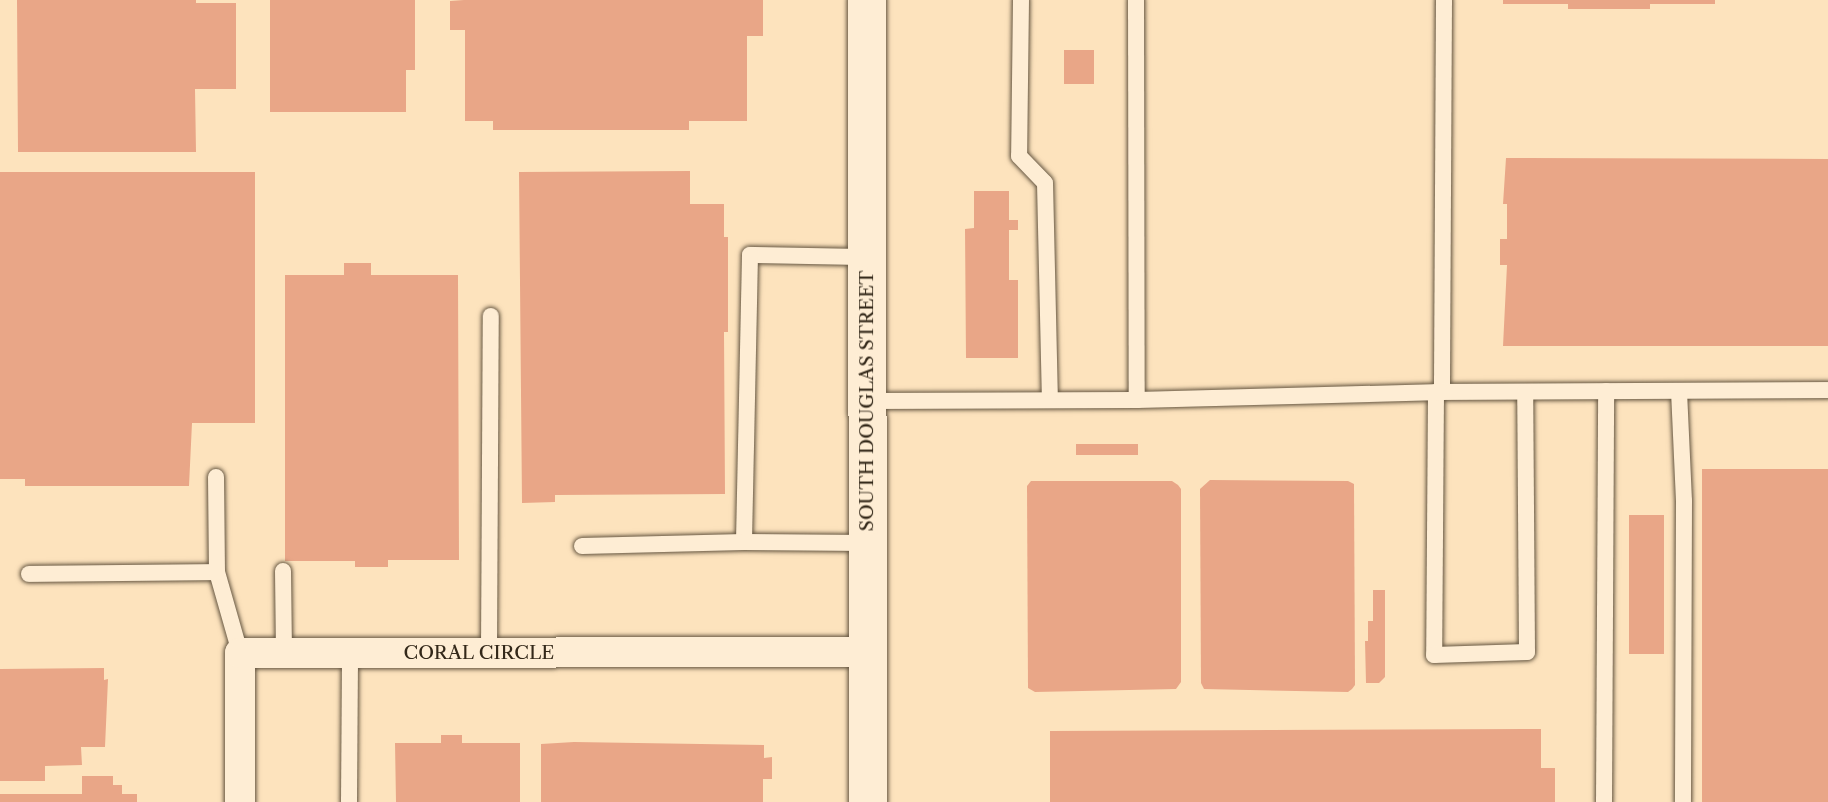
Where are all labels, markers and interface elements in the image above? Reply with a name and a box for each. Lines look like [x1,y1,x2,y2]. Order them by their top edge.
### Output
street label: SOUTH DOUGLAS STREET [856,270,878,532]
street label: CORAL CIRCLE [403,642,555,664]

